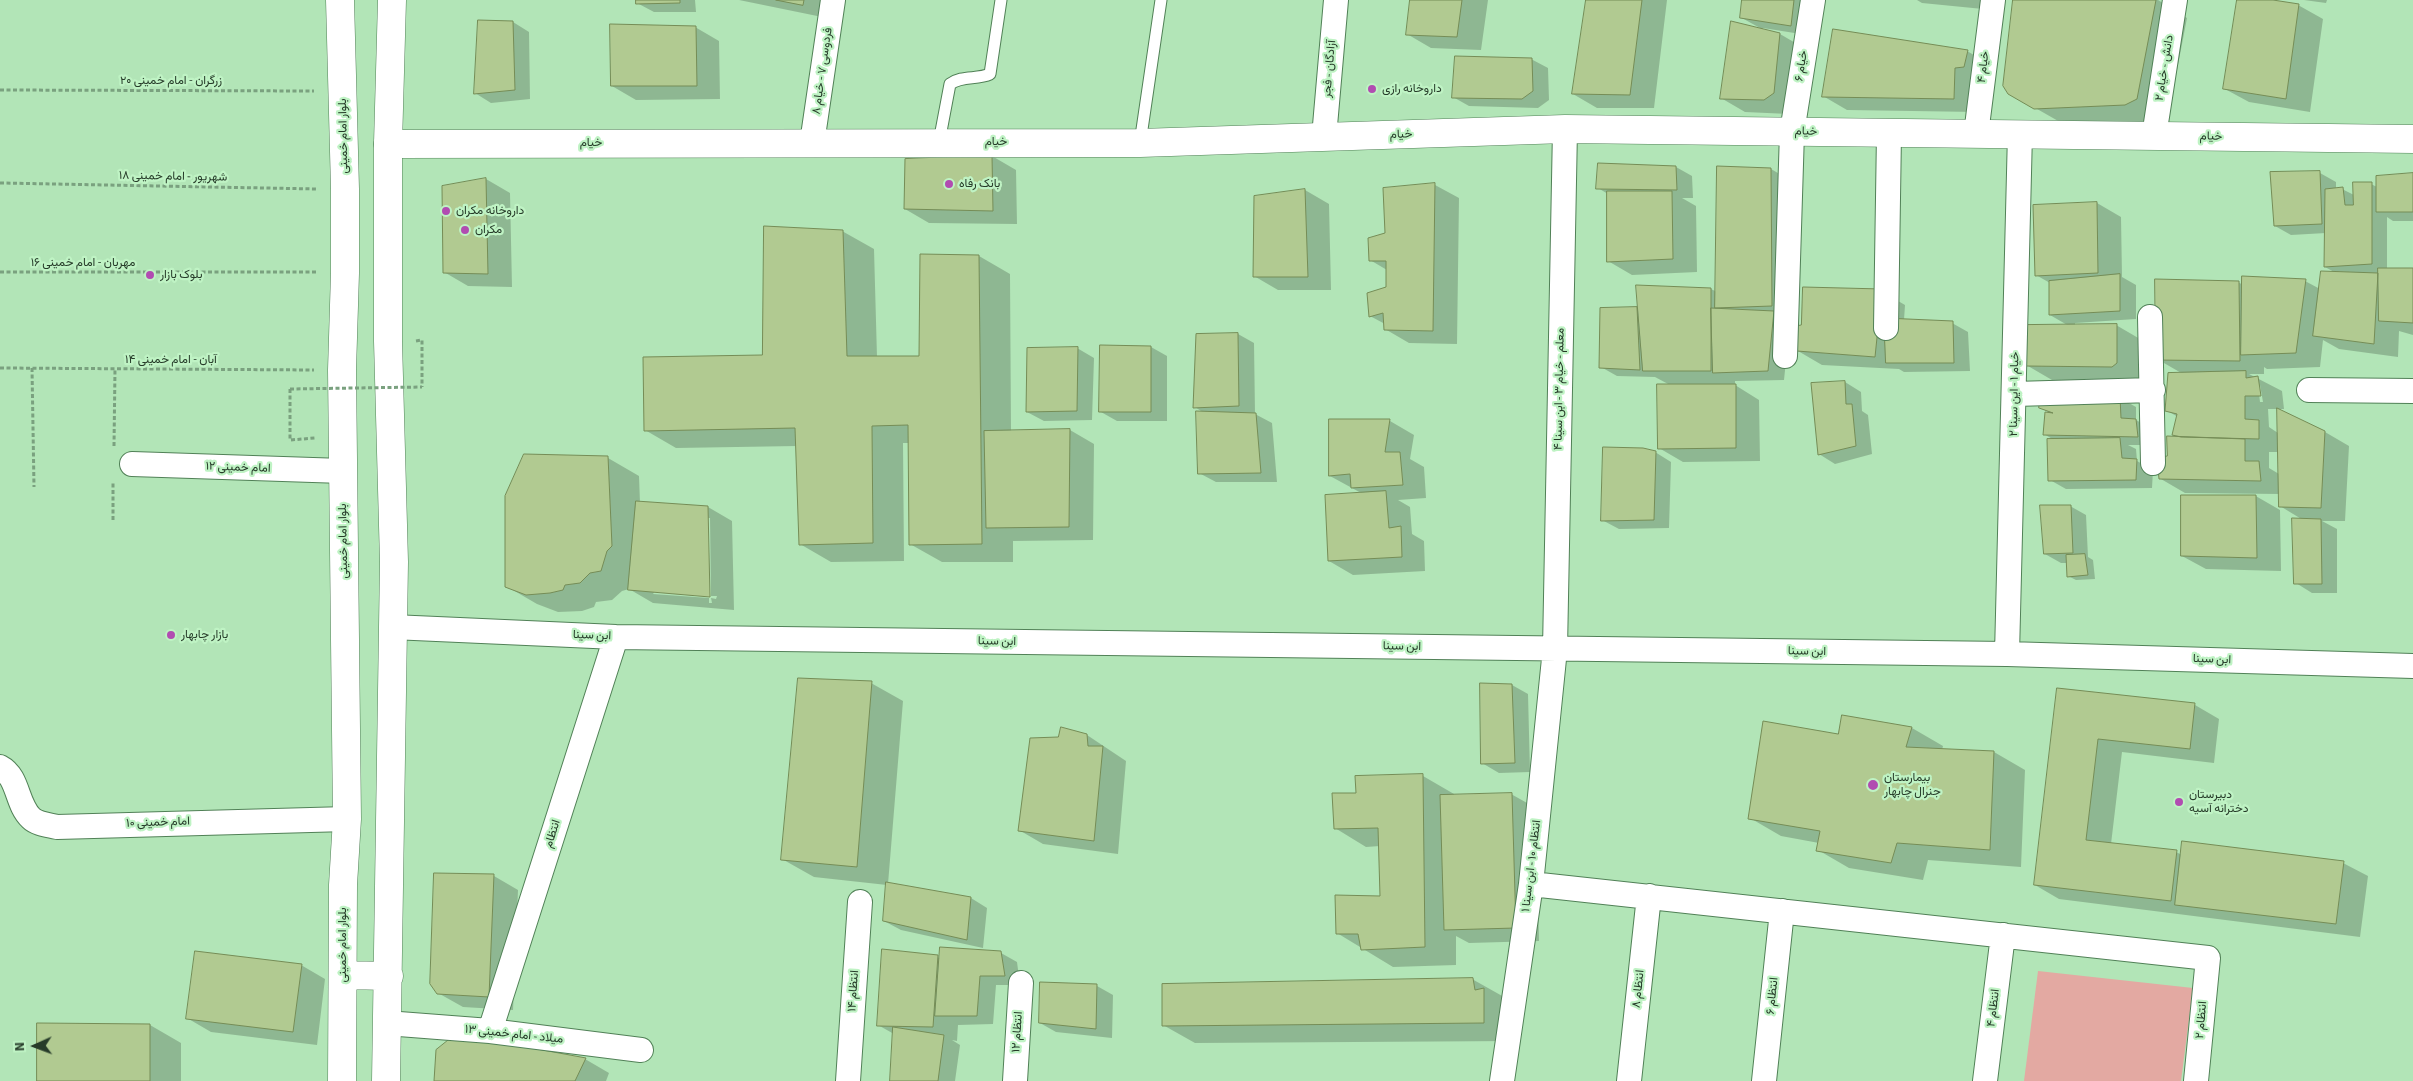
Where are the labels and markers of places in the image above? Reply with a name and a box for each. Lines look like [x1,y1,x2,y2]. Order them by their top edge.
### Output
place label: داروخانه رازی [1382,82,1442,96]
marker: داروخانه رازی [1366,83,1378,95]
place label: بانک رفاه [959,177,1000,191]
marker: بانک رفاه [943,178,955,190]
place label: داروخانه مکران [456,204,524,218]
marker: داروخانه مکران [440,205,452,217]
place label: مکران [475,223,502,237]
marker: مکران [459,224,471,236]
place label: بلوک بازار [160,268,202,282]
marker: بلوک بازار [144,269,156,281]
place label: بازار چابهار [181,628,228,642]
marker: بازار چابهار [165,629,177,641]
place label: بیمارستان جنرال چابهار [1884,771,1941,799]
marker: بیمارستان جنرال چابهار [1866,778,1880,792]
place label: دبیرستان دخترانه آسیه [2189,788,2249,816]
marker: دبیرستان دخترانه آسیه [2173,796,2185,808]

